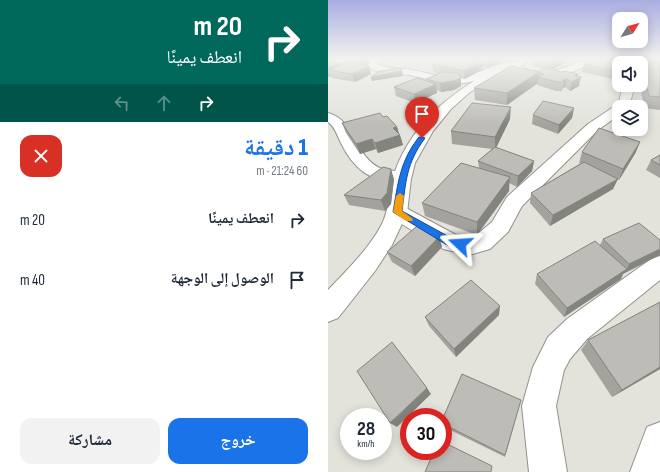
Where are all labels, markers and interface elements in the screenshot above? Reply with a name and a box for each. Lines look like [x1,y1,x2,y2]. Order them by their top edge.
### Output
text: 20 m [193,10,242,43]
north arrow [612,12,648,48]
map controls [612,12,648,136]
icon: right [256,16,308,68]
text: انعطف يمينًا [167,47,242,68]
button: sound [612,56,648,92]
icon: left [111,92,133,114]
icon: ahead [153,92,175,114]
icon: right [195,92,217,114]
pin [405,97,439,138]
button: layers [612,100,648,136]
icon: arrive [411,103,433,125]
text: 1 دقيقة [244,133,308,162]
button: close [20,135,62,177]
text: 60 m · 21:24 [256,163,308,179]
text: انعطف يمينًا [208,209,274,228]
icon: right [286,209,308,231]
text: 20 m [20,211,45,230]
position arrow [439,223,481,265]
text: الوصول إلى الوجهة [171,269,274,288]
icon: arrive [286,269,308,291]
text: 40 m [20,271,45,290]
speed limit sign: 30 [400,408,452,460]
text: 28 [357,417,375,441]
button: مشاركة [20,418,160,464]
button: خروج [168,418,308,464]
text: km/h [357,438,375,450]

